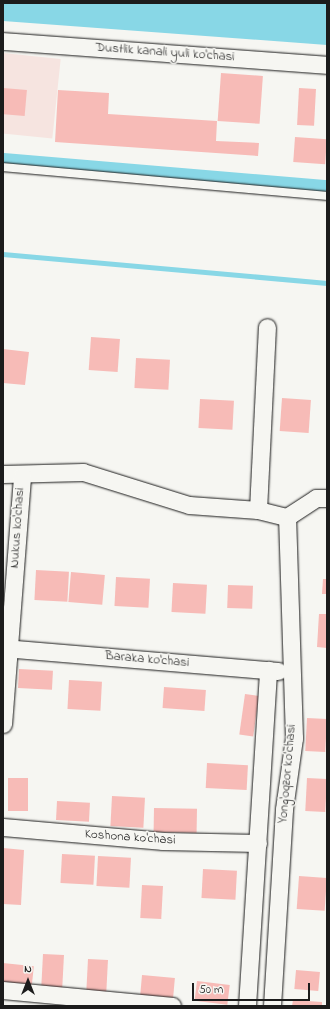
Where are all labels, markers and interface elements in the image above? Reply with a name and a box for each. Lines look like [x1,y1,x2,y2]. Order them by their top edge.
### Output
street label: Dustlik kanali yuli ko'chasi [95,40,235,66]
street label: Nukus ko'chasi [7,487,29,569]
street label: Baraka ko'chasi [104,649,190,671]
street label: Yong'oqzor ko'chasi [276,724,300,824]
street label: Koshona ko'chasi [84,827,176,849]
north arrow [8,961,48,1001]
text: N [24,961,32,977]
scale bar [194,975,312,1001]
text: 50 m [199,981,223,999]

